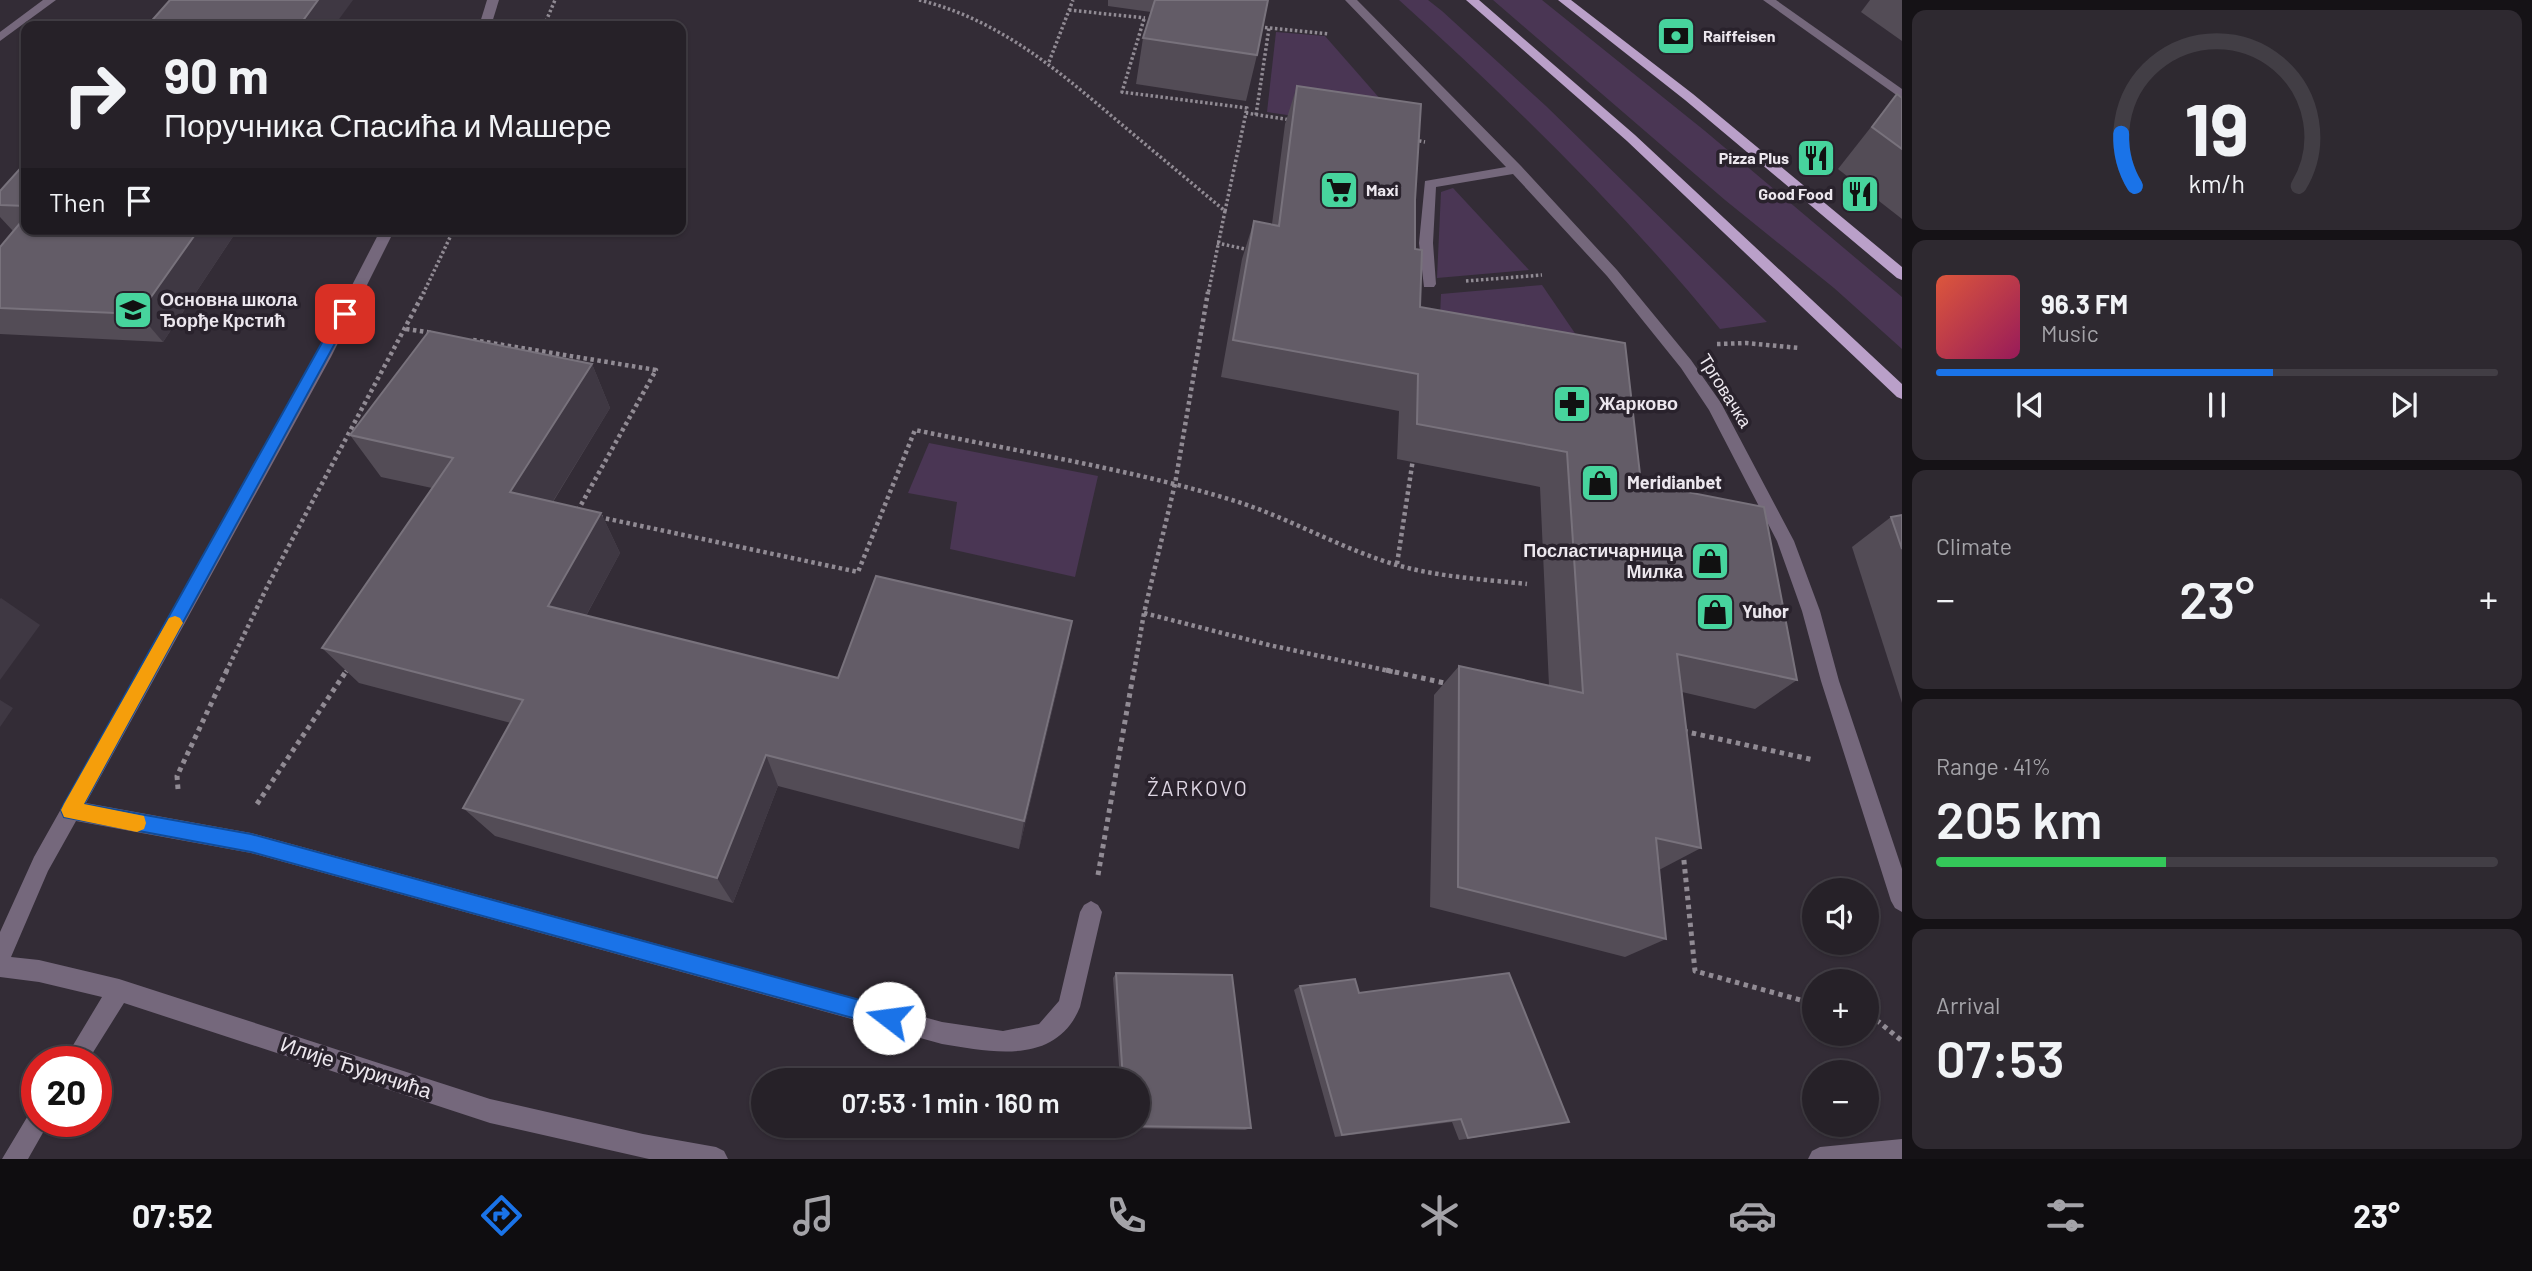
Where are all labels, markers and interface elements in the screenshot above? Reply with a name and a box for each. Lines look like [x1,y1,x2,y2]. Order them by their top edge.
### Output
bank icon: Raiffeisen [1655,15,1697,57]
place label: Raiffeisen [1703,26,1776,45]
text: 90 m [164,45,269,104]
icon: right [49,49,140,140]
text: 19 [2185,83,2249,171]
text: Поручника Спасића и Машере [164,105,612,143]
restaurant icon: Pizza Plus [1795,137,1837,179]
place label: Pizza Plus [1719,148,1789,167]
text: km/h [2189,168,2245,198]
supermarket icon: Maxi [1318,169,1360,211]
restaurant icon: Good Food [1839,173,1881,215]
place label: Maxi [1366,180,1399,199]
icon: arrive [120,182,158,220]
place label: Good Food [1758,184,1833,203]
text: Then [49,186,106,217]
pin [315,284,375,344]
place label: Основна школа Ђорђе Крстић [160,288,298,331]
text: 96.3 FM [2041,288,2128,319]
school or university icon: Основна школа Ђорђе Крстић [112,289,154,331]
icon: arrive [326,295,364,333]
text: Music [2041,319,2099,347]
street label: Трговачка [1695,350,1758,432]
pharmacy icon: Жарково [1551,383,1593,425]
icon: previous [2011,386,2049,424]
icon: pause [2198,386,2236,424]
icon: next [2385,386,2423,424]
place label: Жарково [1598,392,1678,414]
shop icon: Meridianbet [1579,462,1621,504]
place label: Meridianbet [1627,471,1722,493]
text: Climate [1936,532,2012,560]
place label: Посластичарница Милка [1523,539,1684,582]
shop icon: Посластичарница Милка [1689,540,1731,582]
text: 23° [2179,567,2255,629]
text: − [1936,575,1955,621]
text: + [2479,575,2498,621]
shop icon: Yuhor [1694,591,1736,633]
place label: Yuhor [1742,600,1789,622]
text: Range · 41% [1936,752,2051,780]
district label: ŽARKOVO [1147,775,1249,800]
text: 205 km [1936,787,2102,849]
map controls [1802,878,1879,1137]
button: sound [1802,878,1879,955]
button: + [1802,969,1879,1046]
position arrow [852,981,926,1055]
text: Arrival [1936,991,2000,1019]
text: 07:53 [1936,1026,2065,1088]
street label: Илије Ђуричића [278,1030,436,1103]
speed limit sign: 20 [21,1046,112,1137]
button: − [1802,1060,1879,1137]
text: 07:53 · 1 min · 160 m [842,1087,1059,1118]
icon: directions [477,1191,526,1240]
icon: music [789,1191,838,1240]
icon: phone [1102,1191,1151,1240]
icon: climate [1415,1191,1464,1240]
icon: car [1728,1191,1777,1240]
icon: filters [2041,1191,2090,1240]
text: 07:52 [132,1196,213,1234]
text: 23° [2353,1196,2400,1234]

